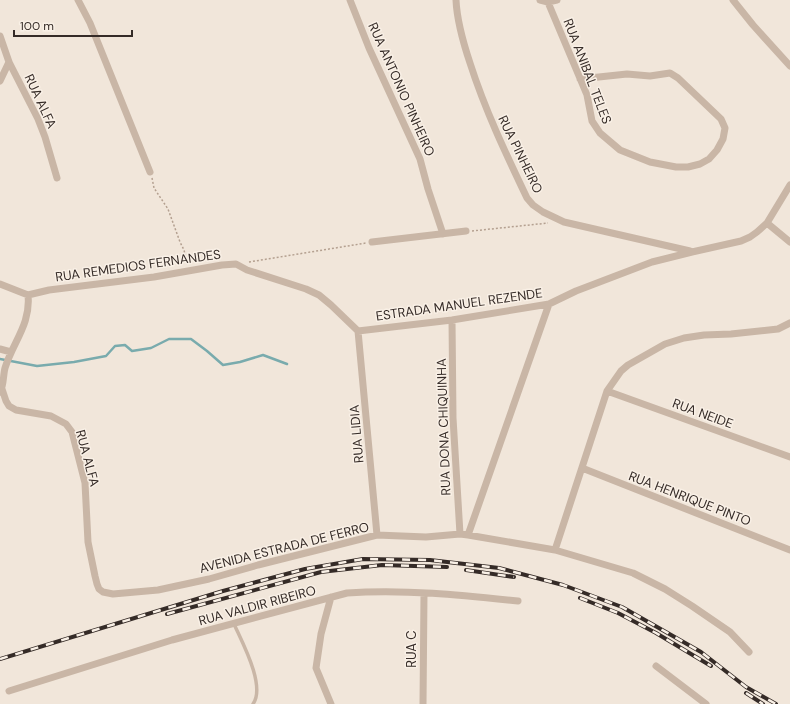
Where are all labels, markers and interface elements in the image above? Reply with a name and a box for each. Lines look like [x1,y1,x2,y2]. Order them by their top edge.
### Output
scale bar [14,12,132,38]
street label: RUA ANIBAL TELES [560,16,615,126]
text: 100 m [20,18,54,34]
street label: RUA ANTONIO PINHEIRO [364,20,439,159]
street label: RUA ALFA [21,71,61,131]
street label: RUA PINHEIRO [494,113,547,196]
street label: RUA REMEDIOS FERNANDES [54,245,222,286]
street label: ESTRADA MANUEL REZENDE [375,284,544,325]
street label: RUA DONA CHIQUINHA [433,358,454,496]
street label: RUA NEIDE [670,395,736,432]
street label: RUA LIDIA [345,404,368,464]
street label: RUA ALFA [72,428,103,489]
street label: RUA HENRIQUE PINTO [626,467,753,530]
street label: AVENIDA ESTRADA DE FERRO [198,518,371,577]
street label: RUA VALDIR RIBEIRO [197,582,318,629]
street label: RUA C [403,630,420,668]

